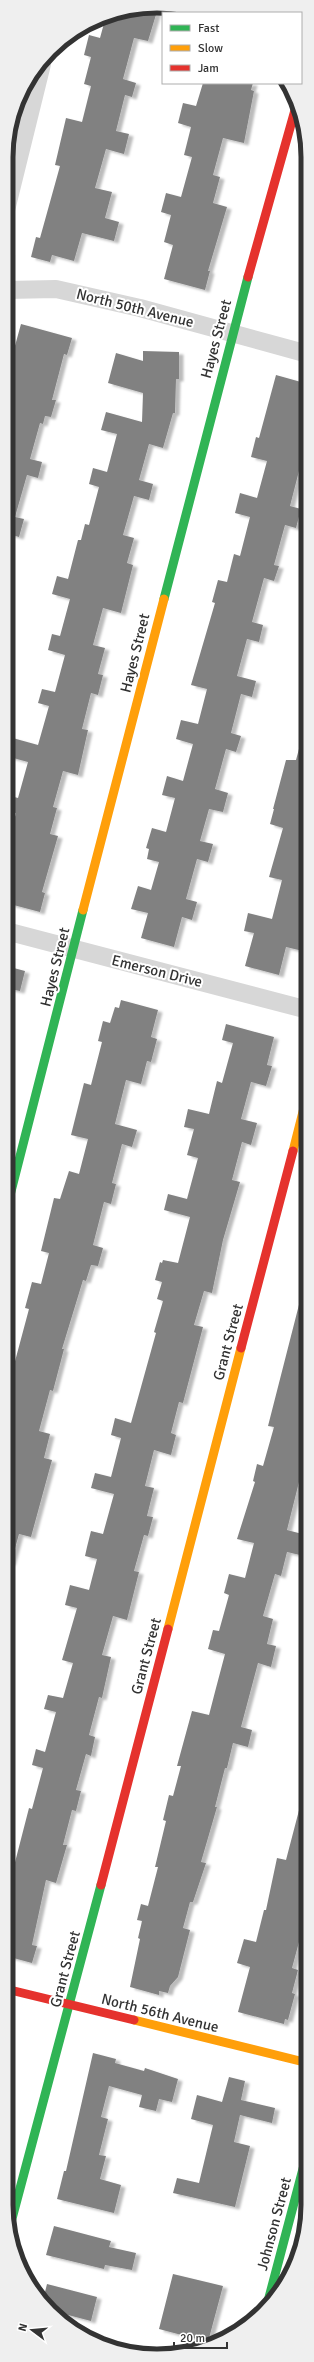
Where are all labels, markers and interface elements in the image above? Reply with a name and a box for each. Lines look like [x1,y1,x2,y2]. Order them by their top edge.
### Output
legend [162,12,302,84]
text: Fast [198,21,219,36]
text: Slow [198,41,223,56]
text: Jam [198,61,219,76]
street label: North 50th Avenue [74,285,196,331]
street label: Hayes Street [197,298,235,380]
street label: Hayes Street [116,612,154,694]
street label: Hayes Street [36,926,74,1008]
street label: Emerson Drive [110,951,204,991]
street label: Grant Street [209,1302,247,1382]
street label: Grant Street [127,1616,165,1696]
street label: Grant Street [46,1929,84,2009]
street label: North 56th Avenue [99,1990,221,2036]
street label: Johnson Street [253,2175,295,2273]
north arrow [12,2310,52,2350]
text: N [16,2322,30,2333]
scale bar [174,2324,227,2350]
text: 20 m [180,2331,205,2346]

